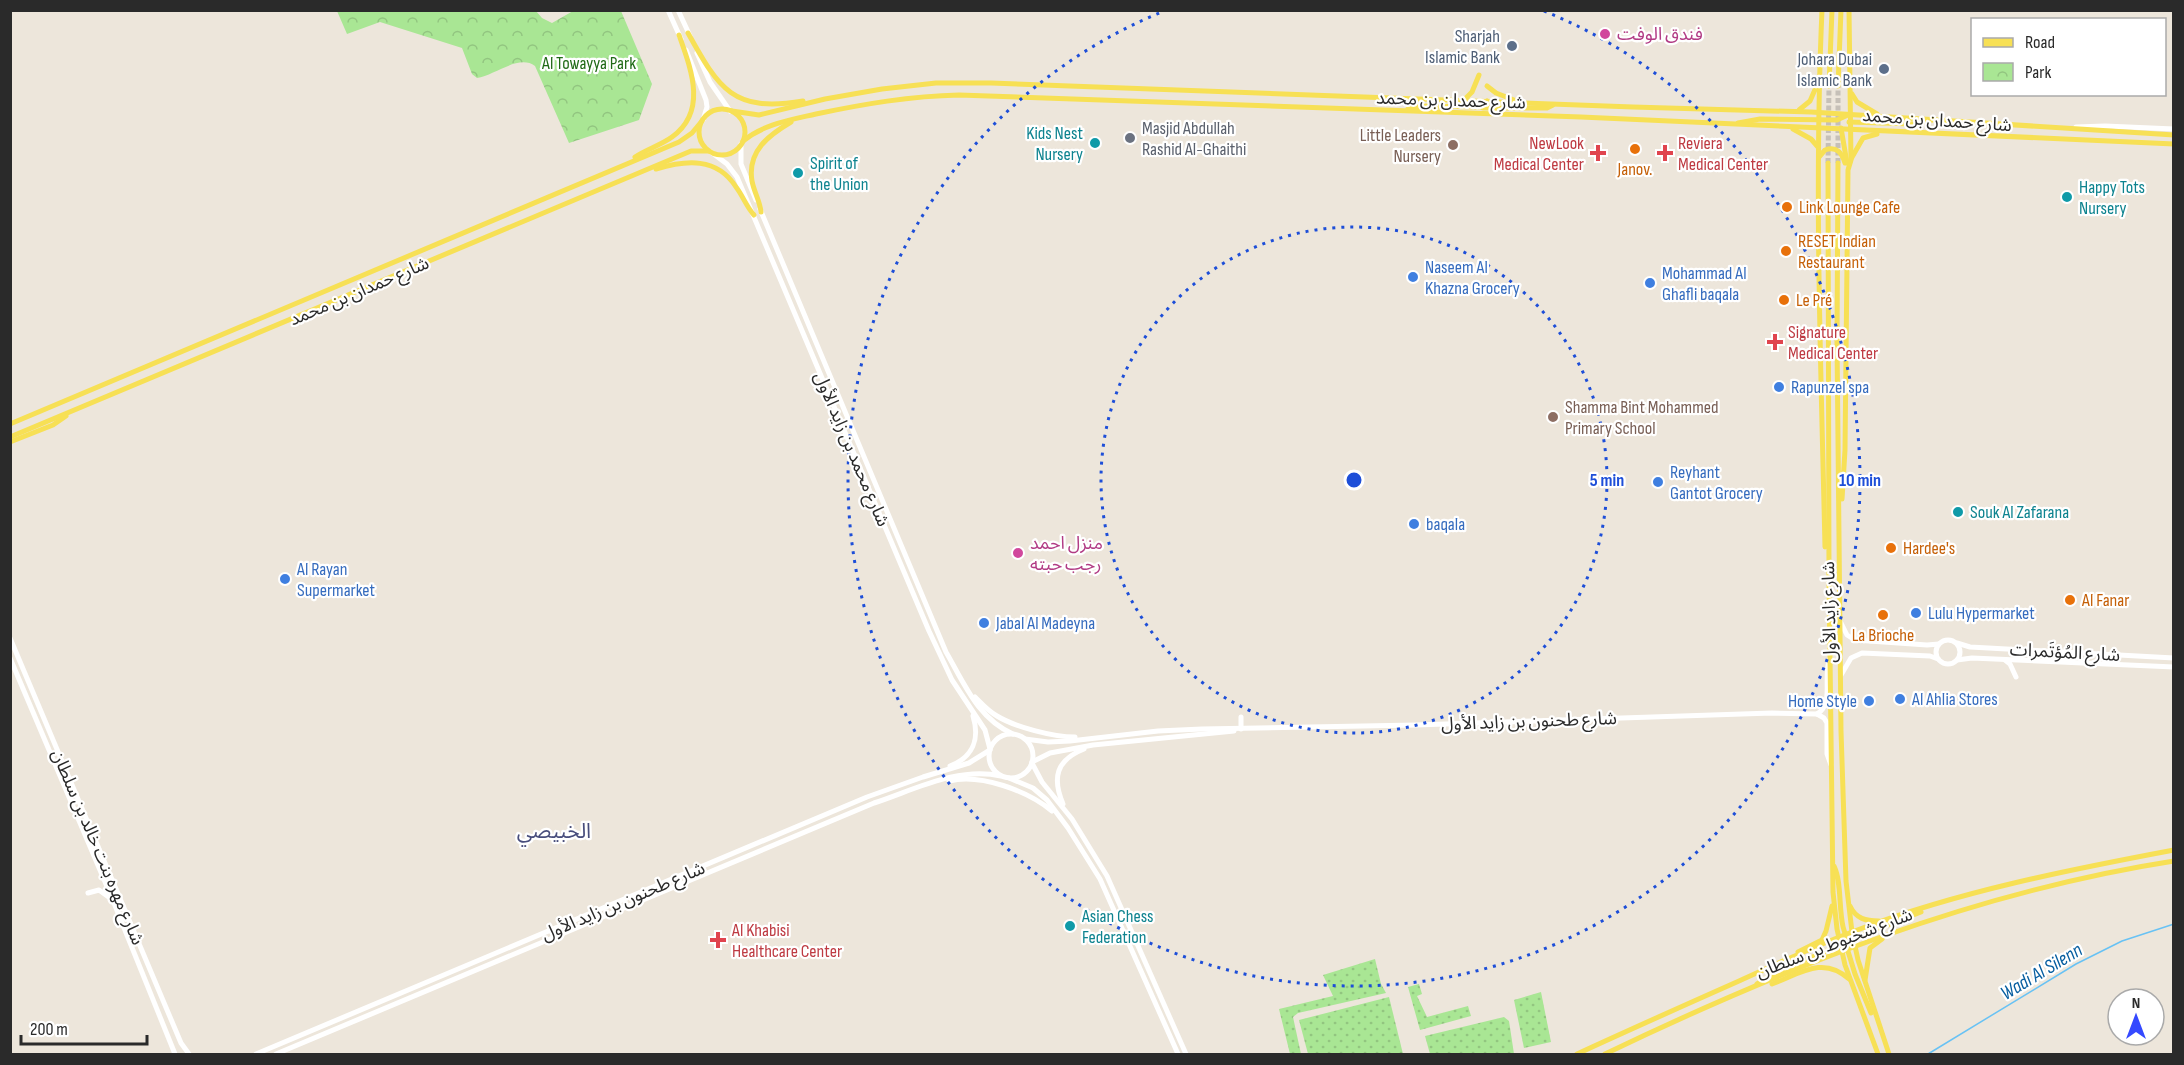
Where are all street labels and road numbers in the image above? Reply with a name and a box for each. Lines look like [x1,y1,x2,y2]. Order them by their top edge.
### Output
street label: شارع حمدان بن محمد [1376,87,1526,117]
street label: شارع حمدان بن محمد [1861,105,2012,139]
street label: شارع حمدان بن محمد [286,253,433,333]
street label: شارع محمد بن زايد الأول [807,369,894,531]
street label: شارع زايد الأول [1818,561,1844,663]
street label: شارع المُؤتَمرات [2009,638,2121,669]
street label: شارع طحنون بن زايد الأول [1441,708,1617,738]
street label: شارع مهره بنت خالد بن سلطان [44,746,148,949]
street label: شارع طحنون بن زايد الأول [538,857,709,948]
street label: شارع شخبوط بن سلطان [1753,904,1916,986]

